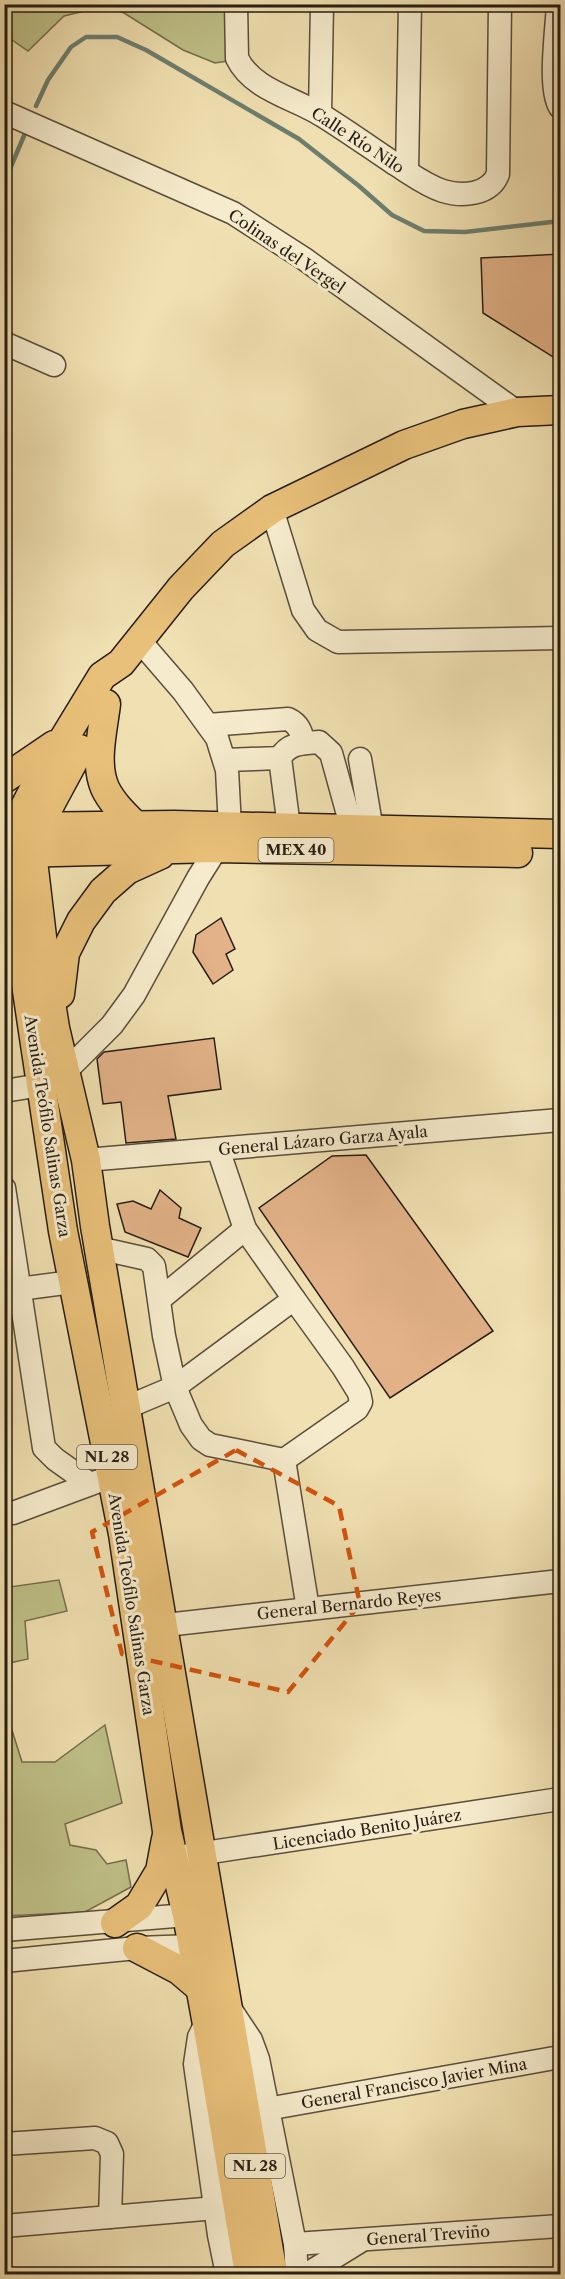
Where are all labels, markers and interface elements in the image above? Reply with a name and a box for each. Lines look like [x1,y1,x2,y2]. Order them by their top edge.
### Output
street label: Calle Río Nilo [308,103,408,178]
street label: Colinas del Vergel [225,205,349,298]
road number: MEX 40 [258,838,334,862]
street label: Avenida Teófilo Salinas Garza [20,1012,76,1239]
street label: General Lázaro Garza Ayala [217,1121,429,1159]
road number: NL 28 [77,1445,137,1469]
street label: Avenida Teófilo Salinas Garza [104,1490,160,1717]
street label: General Bernardo Reyes [256,1584,442,1624]
street label: Licenciado Benito Juárez [271,1804,463,1854]
street label: General Francisco Javier Mina [299,2053,529,2113]
road number: NL 28 [225,2154,285,2178]
street label: General Treviño [366,2221,491,2249]

